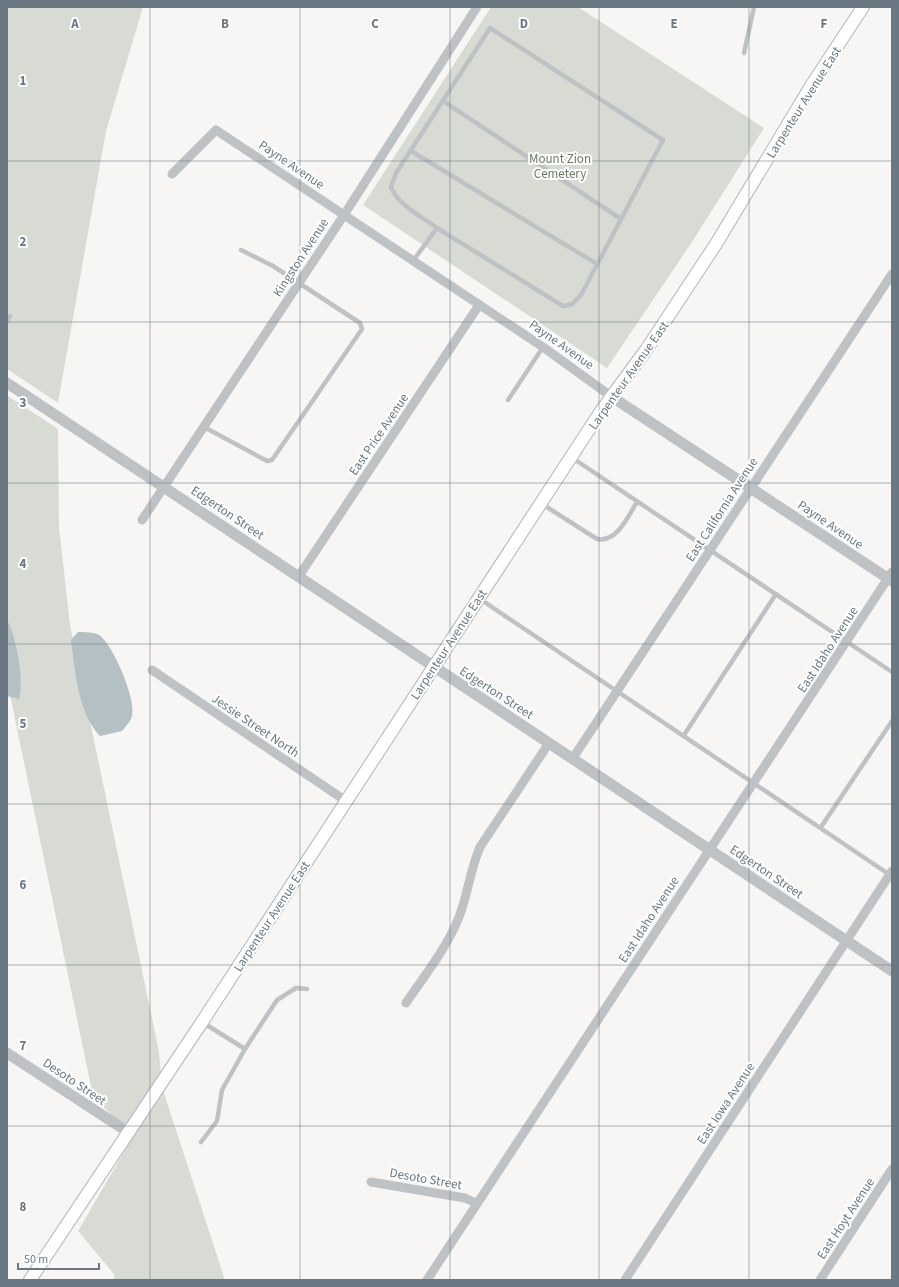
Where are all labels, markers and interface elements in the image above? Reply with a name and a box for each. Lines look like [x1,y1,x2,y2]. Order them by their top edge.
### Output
text: A [70,15,79,33]
text: B [221,15,229,33]
text: C [371,15,379,33]
text: D [520,15,528,33]
text: E [670,15,678,33]
text: F [821,15,828,33]
street label: Larpenteur Avenue East [762,43,846,162]
text: 1 [20,72,27,90]
street label: Payne Avenue [255,136,328,193]
park label: Mount Zion Cemetery [529,150,591,183]
street label: Kingston Avenue [269,215,333,300]
text: 2 [20,233,27,251]
street label: Payne Avenue [525,316,598,374]
street label: Larpenteur Avenue East [585,317,673,433]
street label: East Price Avenue [345,390,413,479]
text: 3 [20,394,27,412]
street label: East California Avenue [681,454,762,565]
street label: Edgerton Street [187,482,268,544]
street label: Payne Avenue [794,496,867,553]
text: 4 [20,555,27,573]
street label: Larpenteur Avenue East [406,585,492,703]
street label: East Idaho Avenue [793,603,862,696]
street label: Edgerton Street [456,662,537,724]
street label: Jessie Street North [208,690,303,762]
text: 5 [20,715,27,733]
street label: Edgerton Street [726,841,807,903]
street label: Larpenteur Avenue East [229,857,315,975]
street label: East Idaho Avenue [614,873,683,966]
text: 6 [20,876,27,894]
text: 7 [20,1037,27,1055]
street label: Desoto Street [39,1054,110,1110]
street label: East Iowa Avenue [693,1059,759,1148]
street label: Desoto Street [388,1164,464,1194]
street label: East Hoyt Avenue [813,1174,879,1263]
text: 8 [20,1198,27,1216]
scale bar [18,1245,99,1271]
text: 50 m [24,1251,48,1268]

